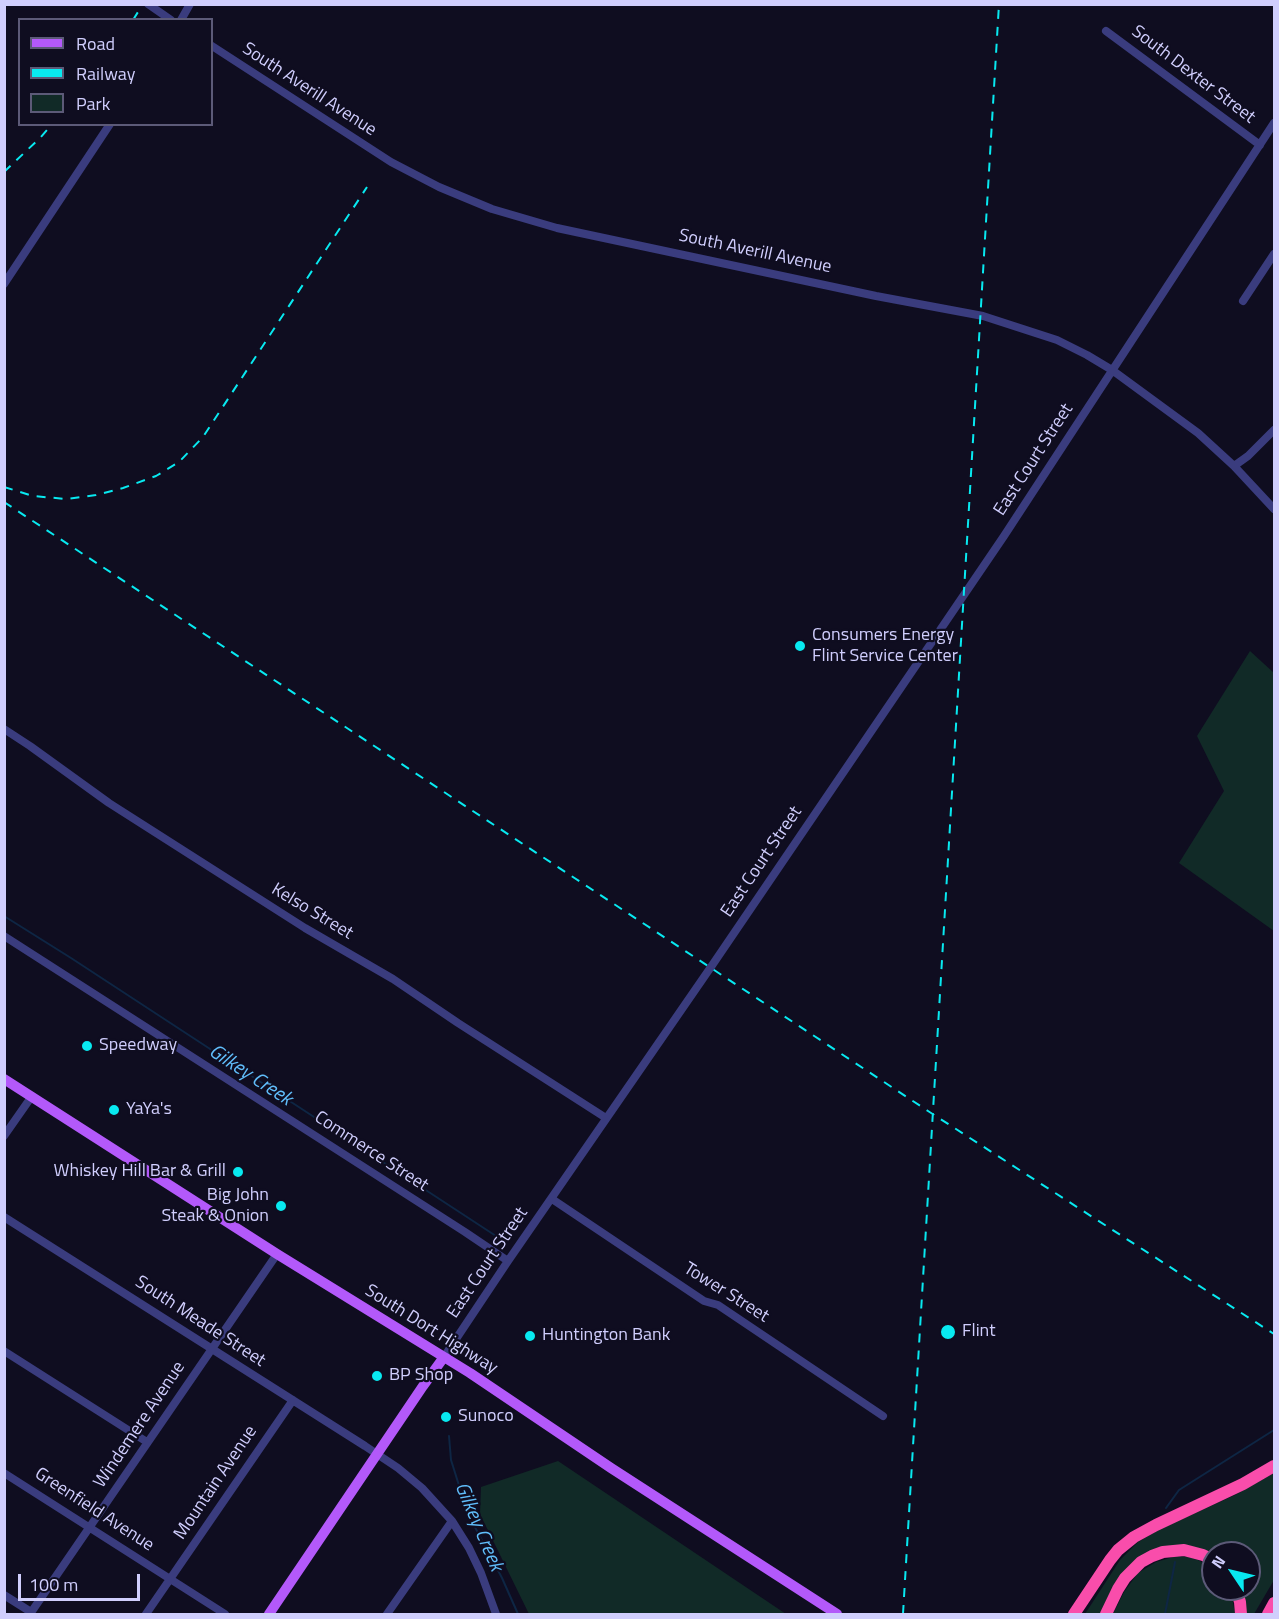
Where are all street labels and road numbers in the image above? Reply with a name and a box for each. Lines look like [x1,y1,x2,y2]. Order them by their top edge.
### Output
street label: South Dexter Street [1127,21,1259,129]
street label: South Averill Avenue [238,39,380,141]
street label: South Averill Avenue [677,225,833,279]
street label: East Court Street [990,400,1078,520]
street label: East Court Street [717,802,807,922]
street label: Kelso Street [267,879,357,945]
street label: Commerce Street [310,1107,432,1197]
street label: East Court Street [443,1203,533,1323]
street label: Tower Street [679,1258,773,1328]
street label: South Meade Street [131,1272,269,1372]
street label: South Dort Highway [361,1280,501,1380]
street label: Windemere Avenue [90,1358,190,1492]
street label: Mountain Avenue [170,1422,262,1544]
street label: Greenfield Avenue [30,1463,158,1557]

